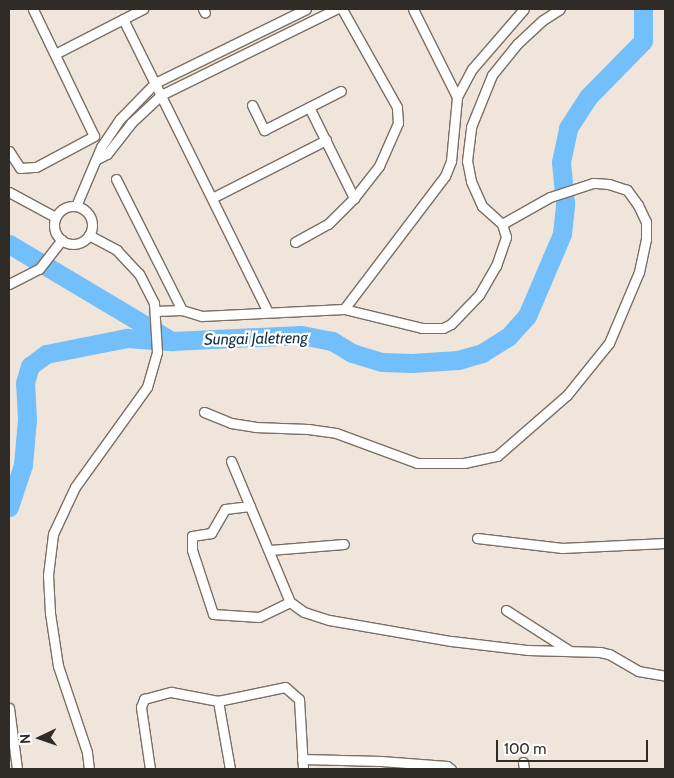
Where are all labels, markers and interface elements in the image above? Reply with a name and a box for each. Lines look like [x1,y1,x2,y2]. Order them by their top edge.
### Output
water label: Sungai Jaletreng [204,328,308,350]
north arrow [15,713,65,763]
scale bar [499,730,652,762]
text: N [16,733,34,744]
text: 100 m [504,740,546,758]

